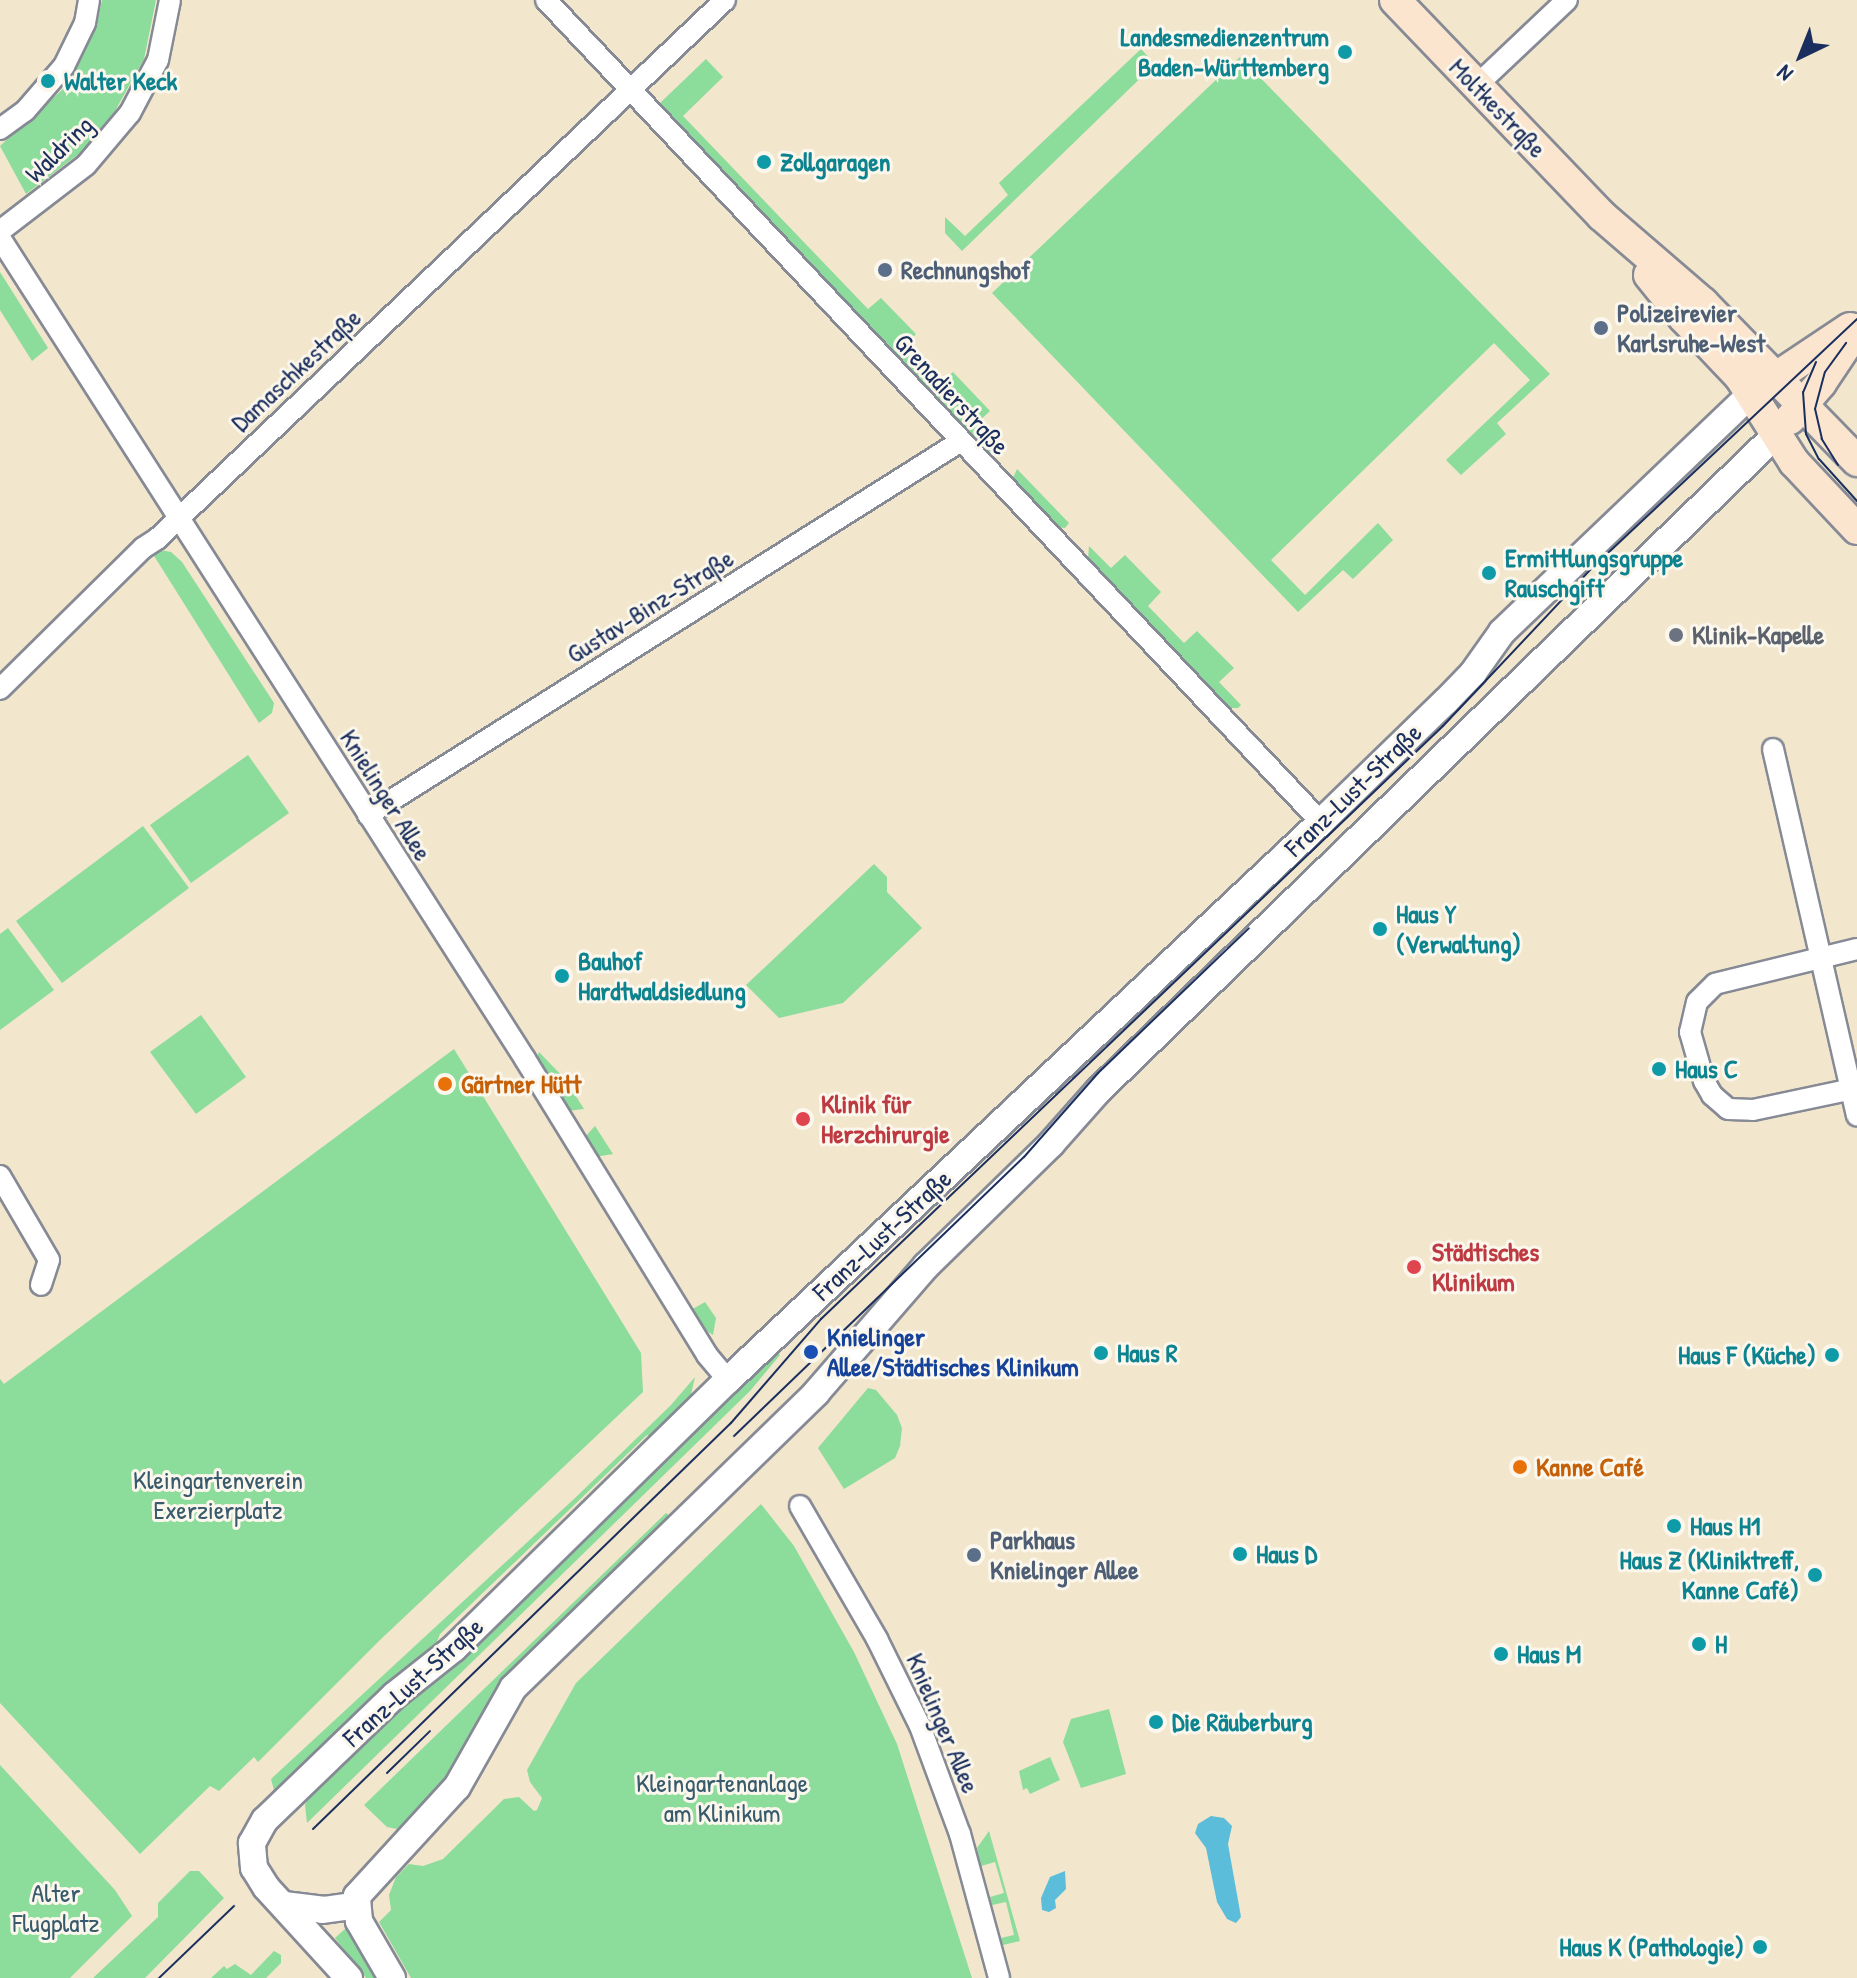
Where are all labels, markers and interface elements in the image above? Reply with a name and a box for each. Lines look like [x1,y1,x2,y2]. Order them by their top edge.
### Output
north arrow [1761,16,1841,96]
place label: Landesmedienzentrum Baden-Württemberg [1121,21,1329,82]
marker: Landesmedienzentrum Baden-Württemberg [1336,43,1354,61]
street label: Moltkestraße [1443,52,1553,164]
text: N [1770,59,1799,89]
place label: Walter Keck [64,65,177,97]
marker: Walter Keck [39,72,57,90]
street label: Waldring [19,109,99,189]
place label: Zollgaragen [780,146,890,178]
marker: Zollgaragen [755,153,773,171]
place label: Rechnungshof [901,254,1030,286]
marker: Rechnungshof [876,261,894,279]
place label: Polizeirevier Karlsruhe-West [1617,297,1765,358]
street label: Damaschkestraße [225,302,367,438]
marker: Polizeirevier Karlsruhe-West [1592,319,1610,337]
street label: Grenadierstraße [888,327,1016,461]
street label: Gustav-Binz-Straße [561,542,739,670]
place label: Ermittlungsgruppe Rauschgift [1505,542,1683,604]
marker: Ermittlungsgruppe Rauschgift [1480,564,1498,582]
place label: Klinik-Kapelle [1692,619,1824,651]
marker: Klinik-Kapelle [1667,626,1685,644]
street label: Franz-Lust-Straße [1278,717,1428,863]
street label: Knielinger Allee [333,724,439,866]
place label: Haus Y (Verwaltung) [1396,898,1521,960]
marker: Haus Y (Verwaltung) [1371,920,1389,938]
place label: Bauhof Hardtwaldsiedlung [578,945,746,1006]
marker: Bauhof Hardtwaldsiedlung [553,967,571,985]
place label: Haus C [1675,1053,1738,1085]
marker: Haus C [1650,1060,1668,1078]
place label: Gärtner Hütt [461,1068,581,1100]
marker: Gärtner Hütt [436,1075,454,1093]
place label: Klinik für Herzchirurgie [821,1088,950,1150]
marker: Klinik für Herzchirurgie [792,1108,814,1130]
street label: Franz-Lust-Straße [806,1163,958,1307]
place label: Städtisches Klinikum [1432,1236,1539,1298]
marker: Städtisches Klinikum [1403,1256,1425,1278]
place label: Knielinger Allee/Städtisches Klinikum [827,1321,1079,1382]
place label: Haus R [1117,1337,1178,1369]
place label: Haus F (Küche) [1678,1339,1816,1371]
marker: Knielinger Allee/Städtisches Klinikum [802,1343,820,1361]
marker: Haus R [1092,1344,1110,1362]
marker: Haus F (Küche) [1823,1346,1841,1364]
place label: Kanne Café [1536,1451,1644,1483]
marker: Kanne Café [1511,1458,1529,1476]
park label: Kleingartenverein Exerzierplatz [133,1464,303,1526]
place label: Haus H1 [1690,1510,1760,1542]
marker: Haus H1 [1665,1517,1683,1535]
place label: Parkhaus Knielinger Allee [990,1524,1139,1586]
place label: Haus D [1256,1538,1317,1570]
place label: Haus Z (Kliniktreff, Kanne Café) [1619,1544,1799,1606]
marker: Haus D [1231,1545,1249,1563]
marker: Parkhaus Knielinger Allee [965,1546,983,1564]
marker: Haus Z (Kliniktreff, Kanne Café) [1806,1566,1824,1584]
street label: Franz-Lust-Straße [336,1611,490,1753]
place label: H [1715,1628,1727,1660]
marker: H [1690,1635,1708,1653]
place label: Haus M [1517,1638,1581,1670]
marker: Haus M [1492,1645,1510,1663]
street label: Knielinger Allee [900,1649,986,1797]
place label: Die Räuberburg [1172,1706,1313,1738]
marker: Die Räuberburg [1147,1713,1165,1731]
park label: Kleingartenanlage am Klinikum [636,1767,808,1828]
park label: Alter Flugplatz [13,1877,99,1938]
place label: Haus K (Pathologie) [1559,1931,1744,1963]
marker: Haus K (Pathologie) [1751,1938,1769,1956]

